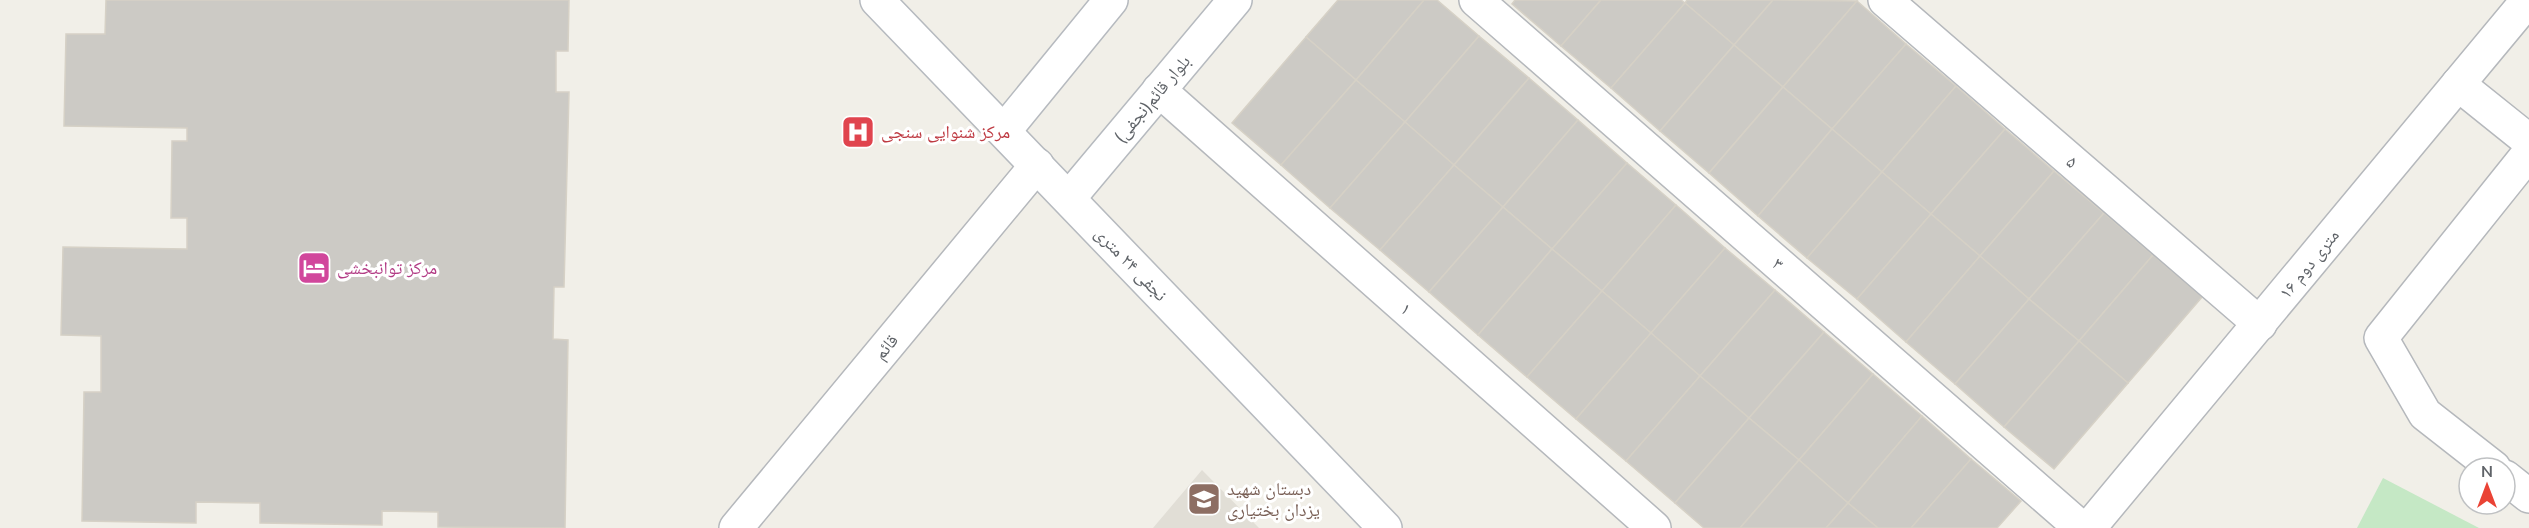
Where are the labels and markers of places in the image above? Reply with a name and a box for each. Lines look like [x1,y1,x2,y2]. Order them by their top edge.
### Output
hospital icon: مرکز شنوایی سنجی [840,114,876,150]
place label: مرکز شنوایی سنجی [881,120,1010,144]
hotel icon: مرکز توانبخشی [296,250,332,286]
place label: مرکز توانبخشی [337,256,437,280]
place label: دبستان شهید یزدان بختیاری [1227,477,1320,522]
school or university icon: دبستان شهید یزدان بختیاری [1186,481,1222,517]

